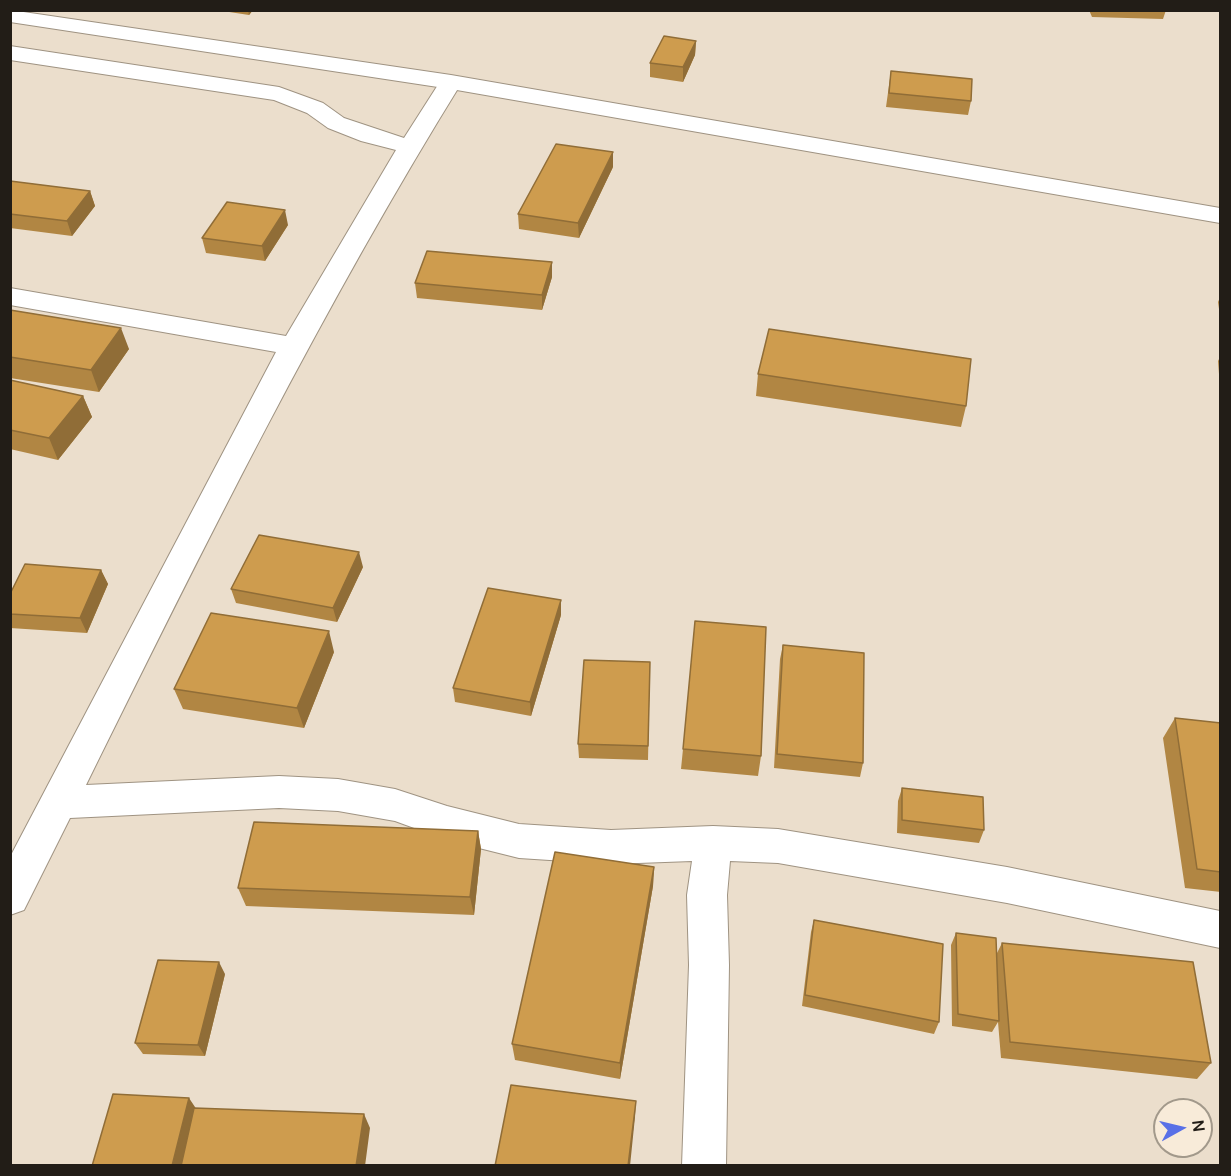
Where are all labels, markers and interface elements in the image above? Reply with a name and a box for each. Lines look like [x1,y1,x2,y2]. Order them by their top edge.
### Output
north arrow [1153,1098,1213,1158]
text: N [1187,1119,1211,1133]

